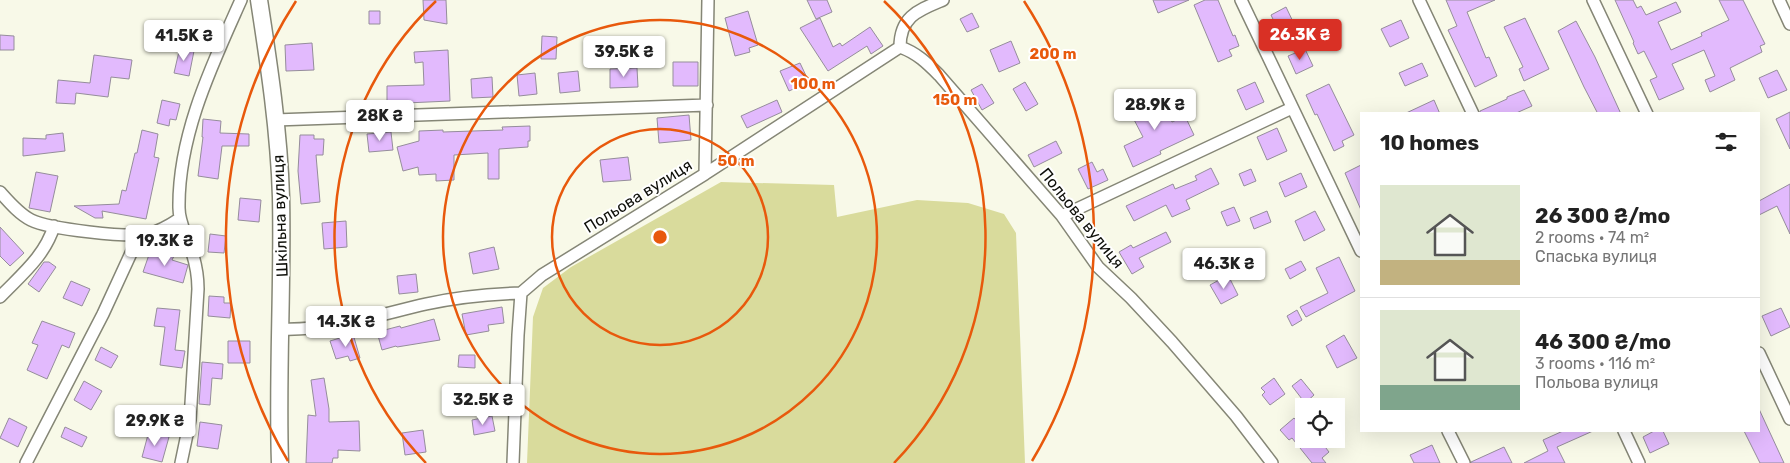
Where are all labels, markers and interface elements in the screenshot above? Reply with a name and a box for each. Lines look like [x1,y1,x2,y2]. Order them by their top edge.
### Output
pin: 26.3K ₴ [1254,18,1346,61]
pin: 41.5K ₴ [138,20,230,62]
text: 26.3K ₴ [1270,25,1330,44]
text: 41.5K ₴ [155,26,213,45]
pin: 39.5K ₴ [578,36,670,78]
text: 39.5K ₴ [594,42,654,61]
text: 200 m [1029,45,1077,63]
text: 100 m [791,75,835,93]
pin: 28.9K ₴ [1109,88,1201,131]
text: 150 m [933,91,977,109]
text: 28.9K ₴ [1125,95,1185,114]
pin: 28K ₴ [345,100,415,142]
text: 28K ₴ [357,106,403,125]
icon: filters [1712,128,1740,156]
text: 10 homes [1380,130,1479,155]
text: 50 m [718,152,754,170]
street label: Шкільна вулиця [268,154,292,278]
street label: Польова вулиця [581,155,695,237]
street label: Польова вулиця [1036,164,1128,272]
text: 26 300 ₴/mo [1535,203,1670,228]
icon: home [1420,205,1480,265]
pin: 19.3K ₴ [119,224,211,267]
centre of rings [651,228,669,246]
text: 2 rooms · 74 m² [1535,228,1649,247]
text: 19.3K ₴ [136,231,194,250]
text: Спаська вулиця [1535,247,1657,266]
pin: 46.3K ₴ [1178,248,1270,290]
text: 46.3K ₴ [1193,254,1255,273]
pin: 14.3K ₴ [300,306,392,348]
text: 14.3K ₴ [317,312,375,331]
text: 46 300 ₴/mo [1535,329,1671,354]
icon: home [1420,330,1480,390]
text: 3 rooms · 116 m² [1535,354,1655,373]
text: Польова вулиця [1535,373,1659,392]
pin: 32.5K ₴ [437,384,529,426]
text: 32.5K ₴ [453,390,513,409]
map controls [1295,398,1345,448]
button: locate [1295,398,1345,448]
pin: 29.9K ₴ [109,404,201,447]
text: 29.9K ₴ [126,411,184,430]

